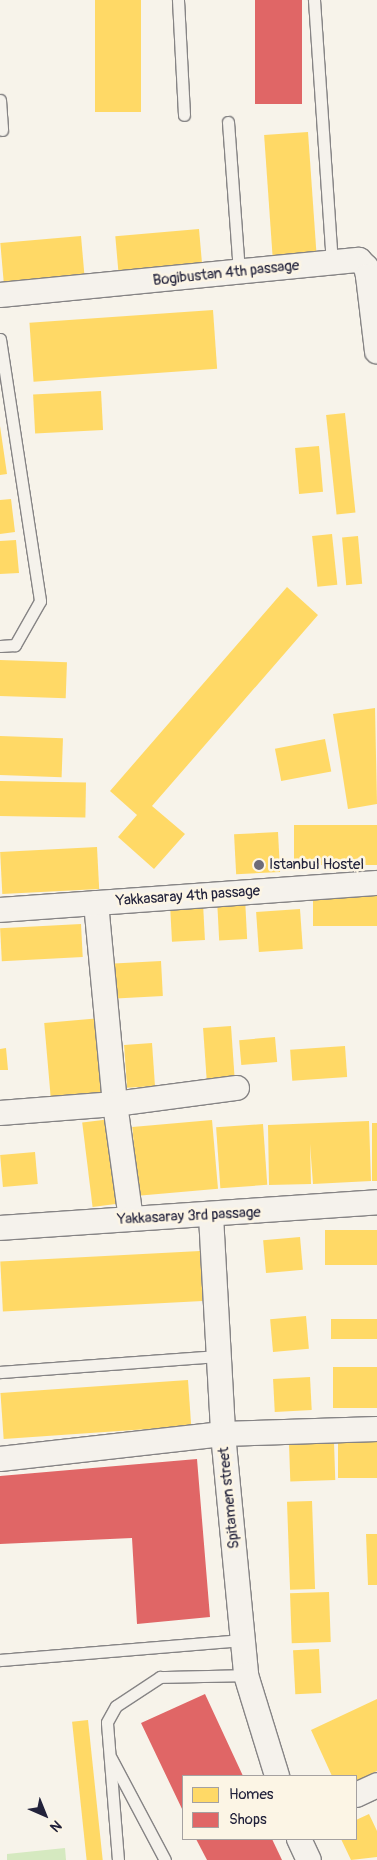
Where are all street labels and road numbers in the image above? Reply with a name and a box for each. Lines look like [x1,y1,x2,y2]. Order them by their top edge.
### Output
street label: Bogibustan 4th passage [152,256,300,290]
street label: Yakkasaray 4th passage [115,882,261,910]
street label: Yakkasaray 3rd passage [117,1203,261,1229]
street label: Spitamen street [215,1446,243,1550]

